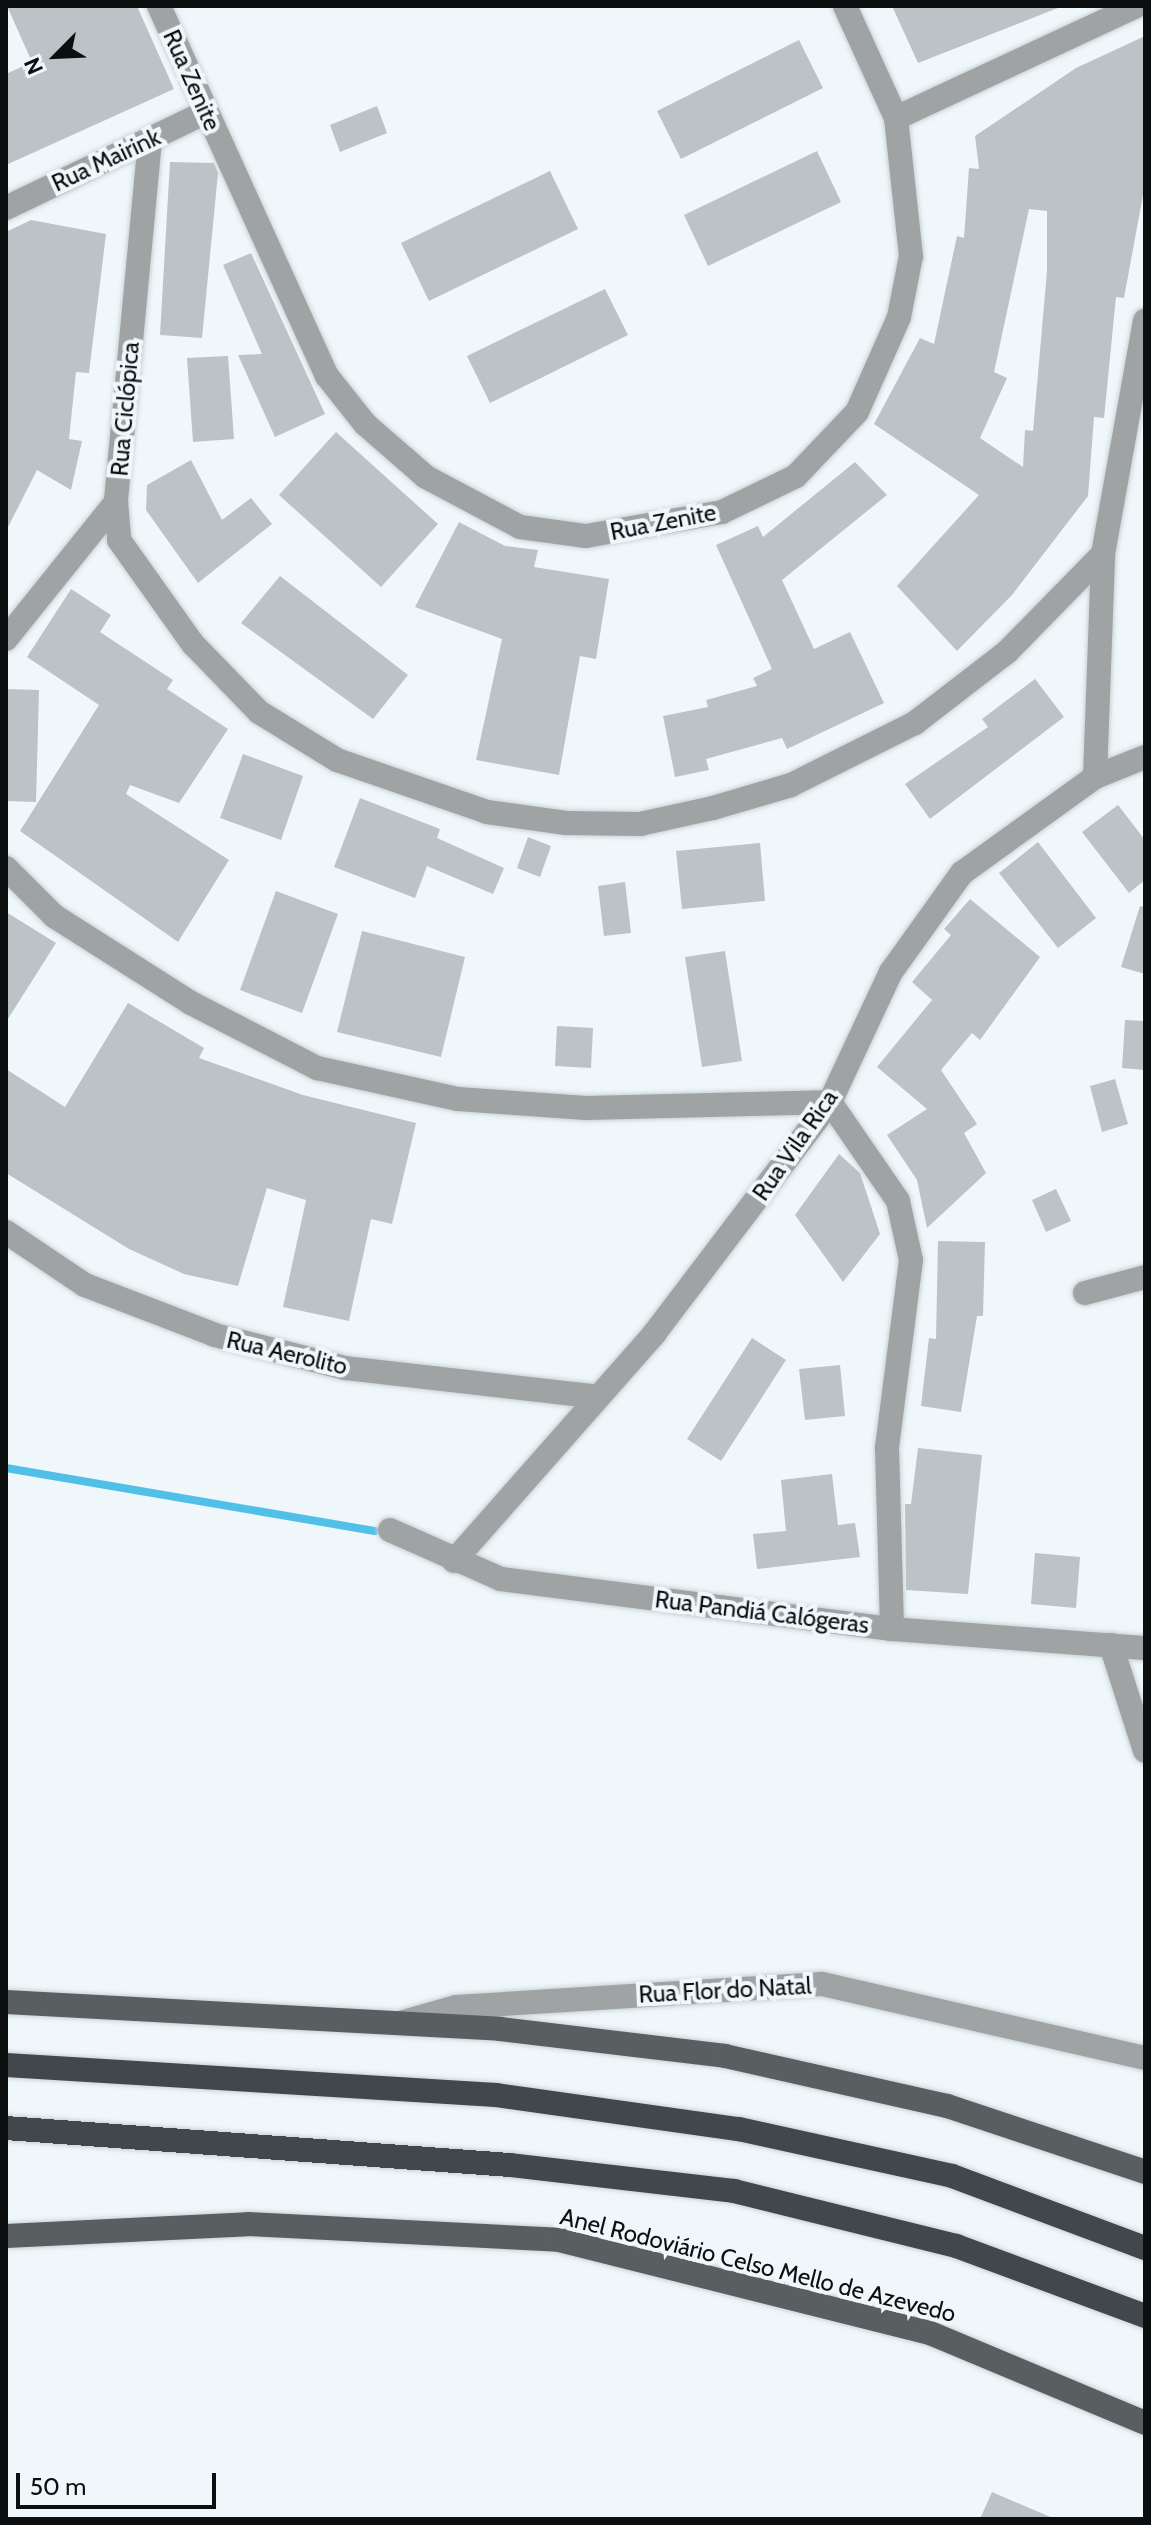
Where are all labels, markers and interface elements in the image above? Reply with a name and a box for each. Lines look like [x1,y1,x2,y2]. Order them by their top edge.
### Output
north arrow [16,16,96,96]
street label: Rua Zenite [157,25,227,135]
text: N [18,53,49,79]
street label: Rua Mairink [47,122,165,198]
street label: Rua Ciclópica [105,341,145,477]
street label: Rua Zenite [608,498,718,546]
street label: Rua Vila Rica [746,1084,844,1206]
street label: Rua Aerolito [224,1325,350,1381]
street label: Rua Pandiá Calógeras [653,1585,871,1639]
street label: Rua Flor do Natal [638,1971,812,2009]
street label: Anel Rodoviário Celso Mello de Azevedo [557,2202,959,2328]
scale bar [20,2457,220,2507]
text: 50 m [30,2472,86,2501]

